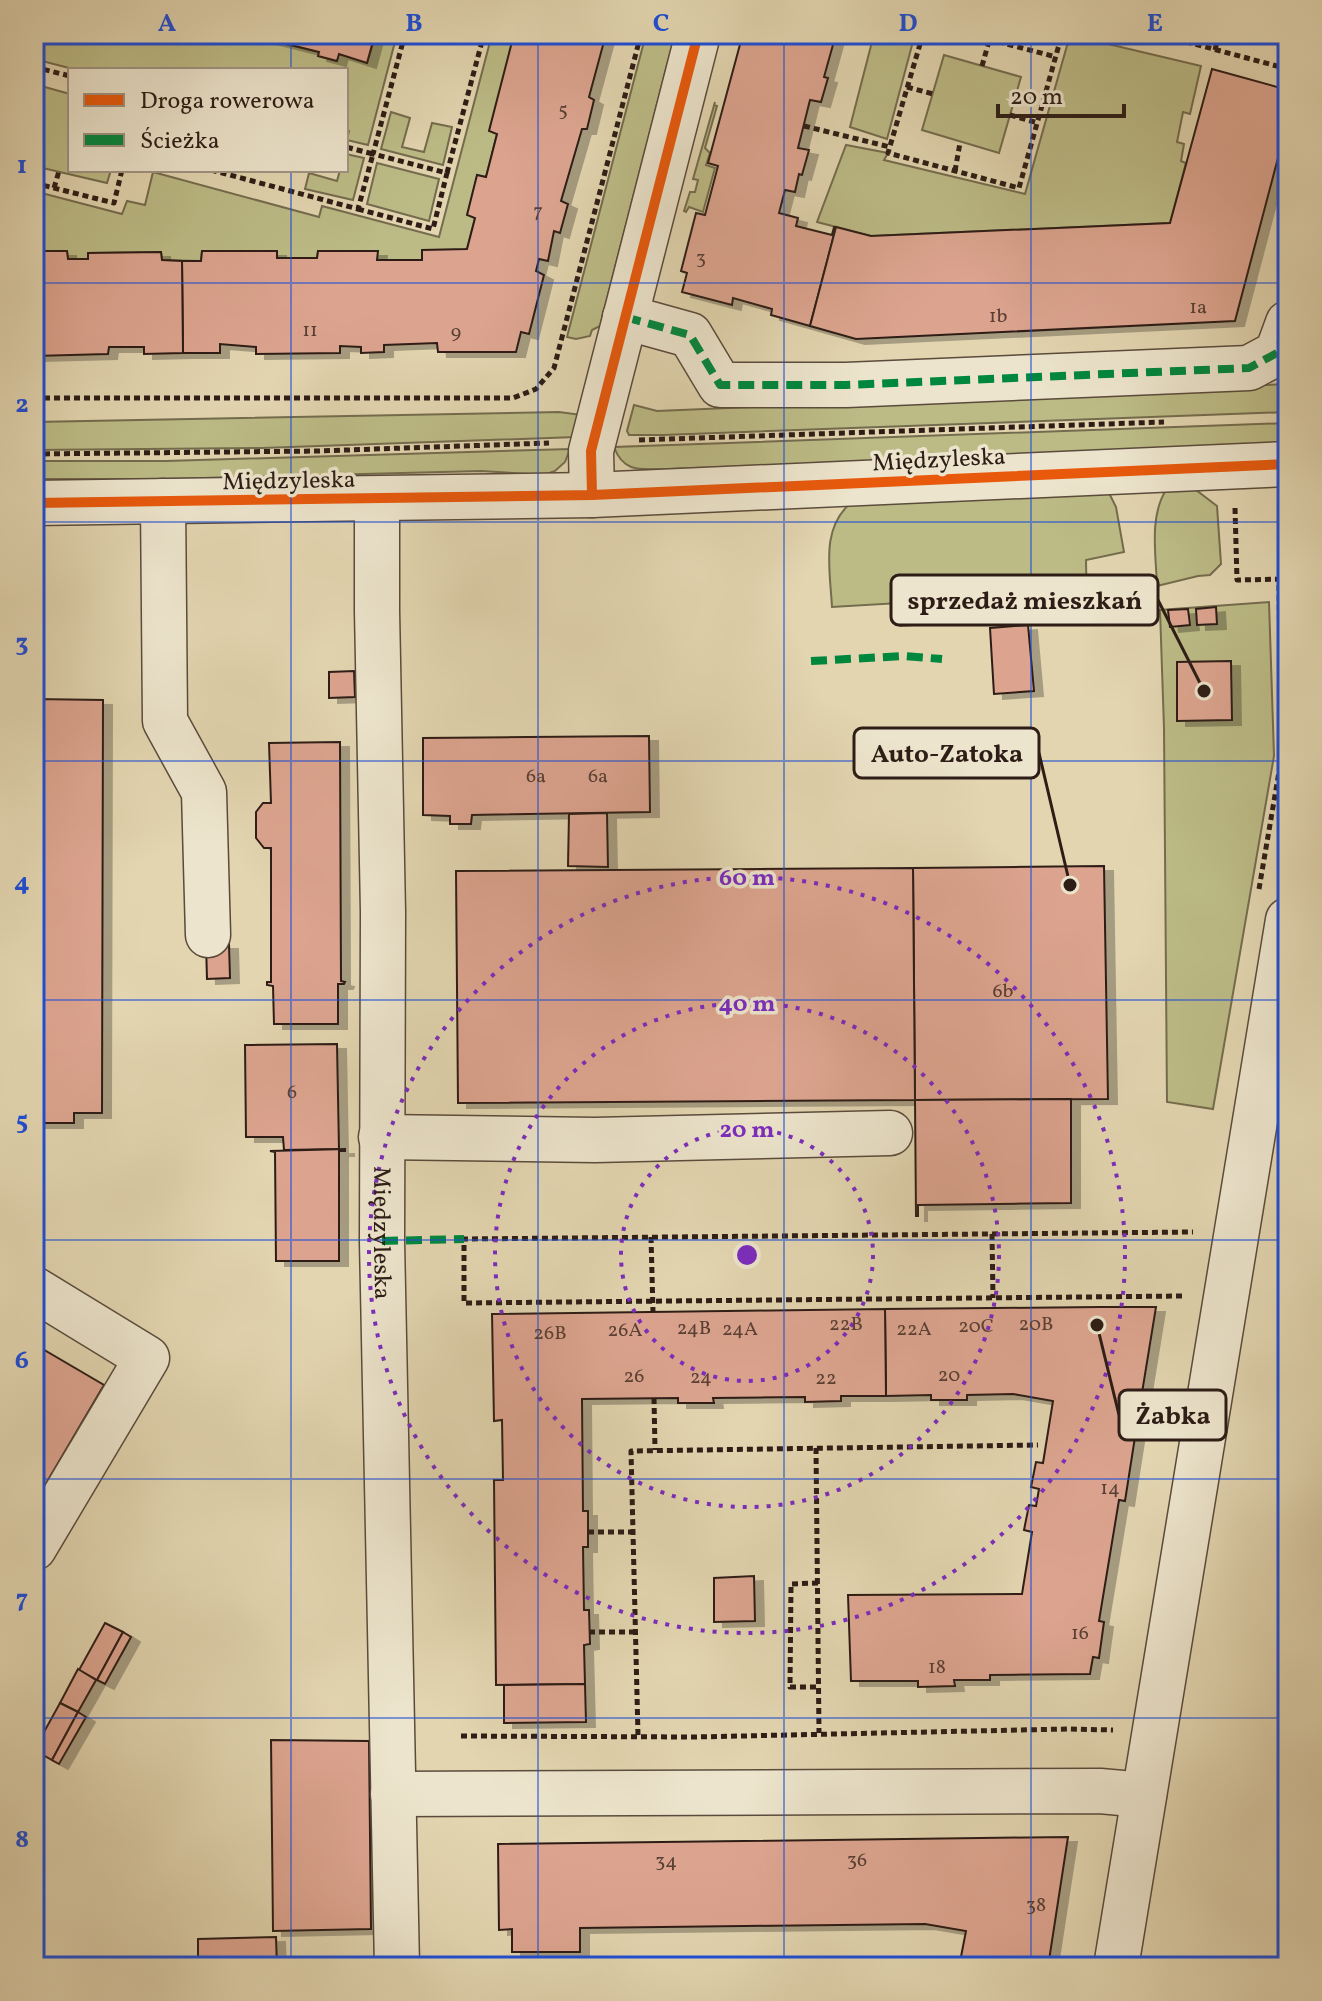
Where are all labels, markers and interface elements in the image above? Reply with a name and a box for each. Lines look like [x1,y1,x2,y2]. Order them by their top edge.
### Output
text: A [158,6,177,42]
text: B [405,6,423,42]
text: C [653,6,669,42]
text: D [898,6,918,42]
text: E [1147,6,1163,42]
legend [68,68,348,172]
scale bar [998,68,1124,118]
text: 20 m [1010,81,1063,115]
text: Droga rowerowa [140,85,315,119]
house number: 5 [558,97,568,125]
text: Ścieżka [140,125,220,159]
text: 1 [17,148,27,184]
house number: 7 [533,198,543,226]
house number: 3 [696,245,706,273]
house number: 1a [1189,294,1207,322]
house number: 1b [989,303,1007,331]
house number: 11 [302,317,318,345]
house number: 9 [451,319,461,347]
text: 2 [15,387,29,423]
street label: Międzyleska [872,441,1007,481]
street label: Międzyleska [222,464,356,500]
callout: sprzedaż mieszkań [891,575,1158,625]
text: sprzedaż mieszkań [908,584,1142,620]
text: 3 [15,626,29,662]
callout: Auto-Zatoka [854,728,1039,778]
text: Auto-Zatoka [871,737,1023,773]
house number: 6a [526,763,546,791]
house number: 6a [588,763,608,791]
text: 60 m [719,862,775,896]
text: 4 [14,865,30,901]
house number: 6b [992,978,1014,1006]
text: 40 m [719,988,775,1022]
house number: 6 [287,1079,297,1107]
text: 5 [16,1104,28,1140]
text: 20 m [719,1114,775,1148]
street label: Międzyleska [363,1166,398,1300]
centre of rings [733,1241,761,1269]
house number: 22B [829,1311,863,1339]
house number: 20B [1018,1311,1054,1339]
house number: 20C [958,1313,994,1341]
house number: 24B [677,1315,711,1343]
house number: 24A [722,1316,758,1344]
house number: 22A [896,1316,932,1344]
house number: 26A [608,1317,642,1345]
house number: 26B [533,1320,567,1348]
text: 6 [15,1343,29,1379]
house number: 20 [938,1362,960,1390]
house number: 26 [624,1363,644,1391]
house number: 24 [690,1364,712,1392]
house number: 22 [815,1365,837,1393]
callout: Żabka [1119,1390,1226,1440]
text: Żabka [1135,1399,1211,1435]
house number: 14 [1100,1475,1120,1503]
text: 7 [16,1582,28,1618]
house number: 16 [1071,1620,1089,1648]
house number: 18 [928,1654,946,1682]
text: 8 [15,1822,29,1858]
house number: 36 [847,1847,867,1875]
house number: 34 [655,1848,677,1876]
house number: 38 [1026,1892,1046,1920]

